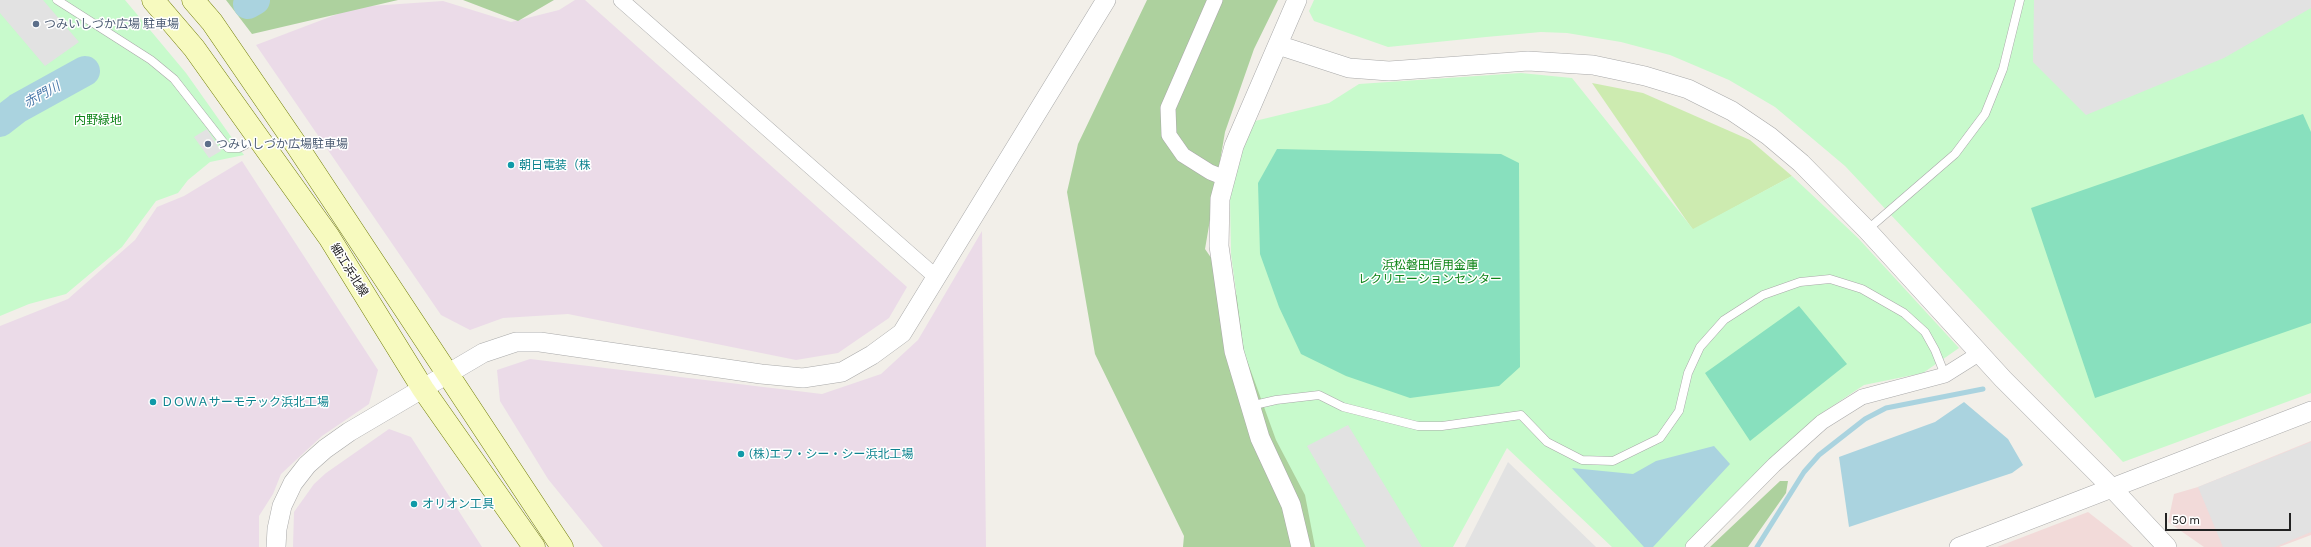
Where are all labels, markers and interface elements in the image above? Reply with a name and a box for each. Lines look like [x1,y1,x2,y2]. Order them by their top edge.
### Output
place label: つみいしづか広場 駐車場 [44,17,179,31]
marker: つみいしづか広場 駐車場 [31,19,41,29]
water label: 赤門川 [21,79,63,111]
park label: 内野緑地 [74,113,122,127]
place label: つみいしづか広場駐車場 [216,137,348,151]
marker: つみいしづか広場駐車場 [203,139,213,149]
place label: 朝日電装（株 [519,158,591,172]
marker: 朝日電装（株 [506,160,516,170]
street label: 細江浜北線 [327,241,371,299]
park label: 浜松磐田信用金庫 レクリエーションセンター [1358,258,1502,286]
place label: ＤＯＷＡサーモテック浜北工場 [161,395,329,409]
marker: ＤＯＷＡサーモテック浜北工場 [148,397,158,407]
place label: (株)エフ・シー・シー浜北工場 [749,447,913,461]
marker: (株)エフ・シー・シー浜北工場 [736,449,746,459]
place label: オリオン工具 [422,497,494,511]
marker: オリオン工具 [409,499,419,509]
scale bar [2167,505,2293,531]
text: 50 m [2172,513,2200,527]

